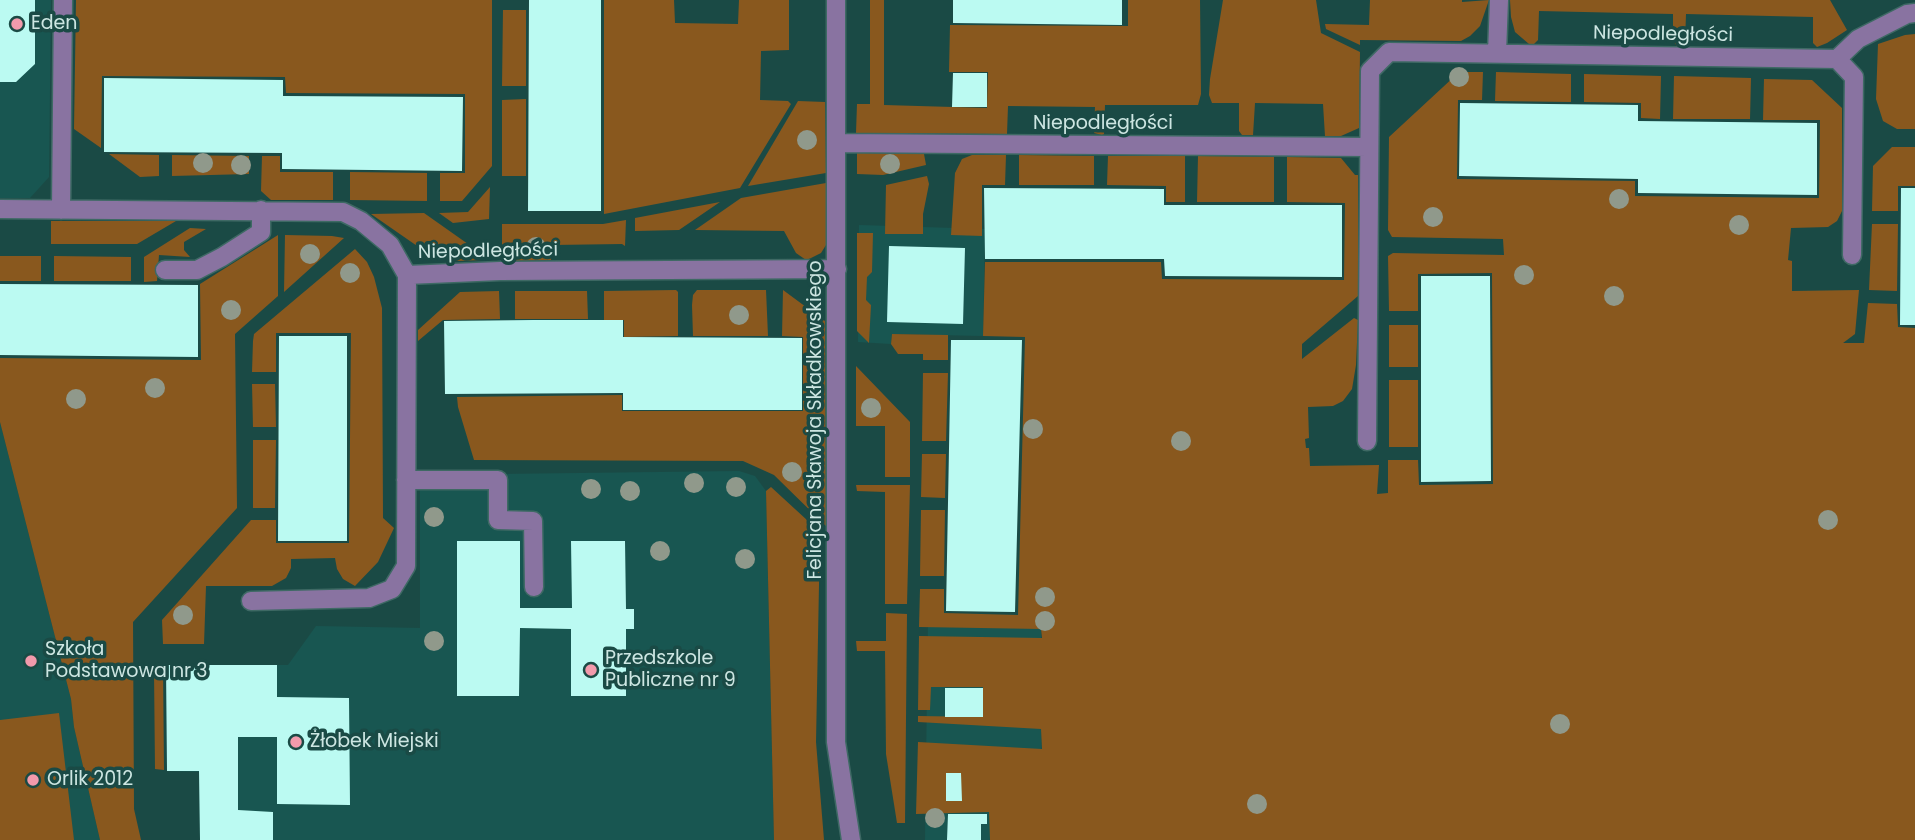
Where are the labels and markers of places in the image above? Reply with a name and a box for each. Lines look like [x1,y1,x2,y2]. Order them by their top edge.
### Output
place label: Eden [31,13,78,35]
marker: Eden [9,16,25,32]
place label: Szkoła Podstawowa nr 3 [45,639,207,683]
place label: Przedszkole Publiczne nr 9 [605,648,736,692]
marker: Szkoła Podstawowa nr 3 [23,653,39,669]
marker: Przedszkole Publiczne nr 9 [583,662,599,678]
place label: Żłobek Miejski [310,731,439,753]
marker: Żłobek Miejski [288,734,304,750]
place label: Orlik 2012 [47,769,133,791]
marker: Orlik 2012 [25,772,41,788]

